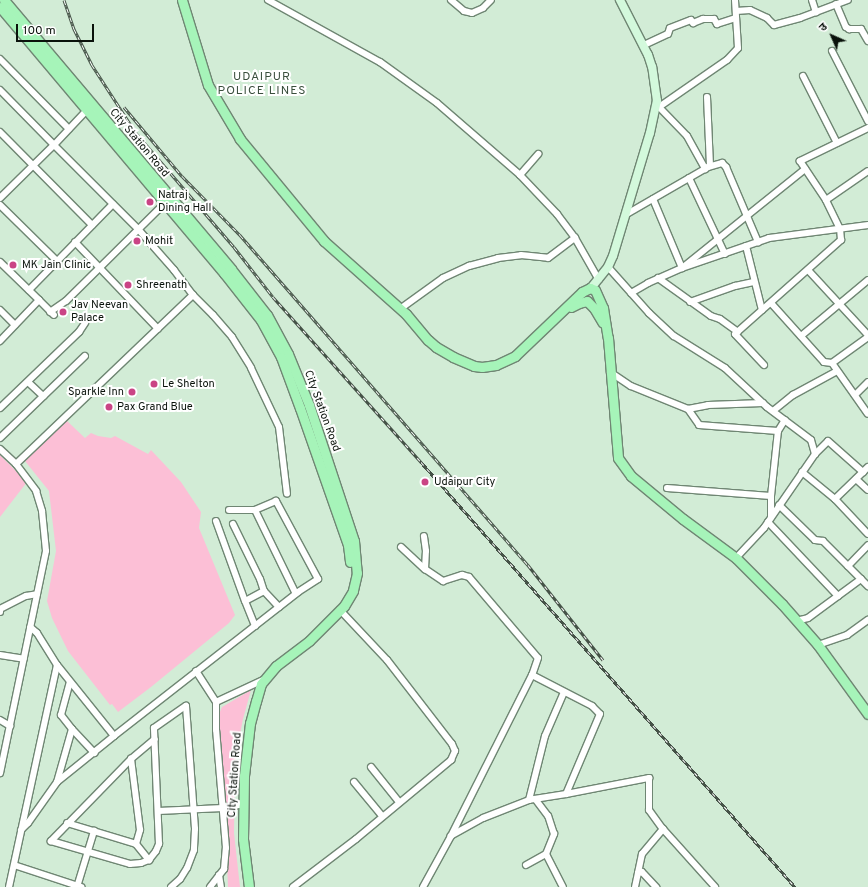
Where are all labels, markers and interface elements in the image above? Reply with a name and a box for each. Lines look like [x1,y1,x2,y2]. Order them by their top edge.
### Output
scale bar [18,16,96,42]
north arrow [812,16,852,56]
text: उ [816,20,831,35]
text: 100 m [23,23,56,39]
district label: UDAIPUR POLICE LINES [218,71,306,99]
street label: City Station Road [106,106,172,180]
place label: Natraj Dining Hall [158,189,211,215]
marker: Natraj Dining Hall [145,197,155,207]
place label: Mohit [145,234,173,248]
marker: Mohit [132,236,142,246]
place label: MK Jain Clinic [22,258,91,272]
marker: MK Jain Clinic [7,259,19,271]
place label: Shreenath [136,278,187,292]
marker: Shreenath [123,280,133,290]
place label: Jav Neevan Palace [71,299,128,325]
marker: Jav Neevan Palace [58,307,68,317]
street label: City Station Road [301,369,343,453]
place label: Le Shelton [162,377,215,391]
marker: Le Shelton [149,379,159,389]
place label: Sparkle Inn [68,385,124,399]
marker: Sparkle Inn [127,387,137,397]
place label: Pax Grand Blue [117,400,193,414]
marker: Pax Grand Blue [104,402,114,412]
place label: Udaipur City [434,475,495,489]
marker: Udaipur City [419,476,431,488]
street label: City Station Road [225,732,245,818]

